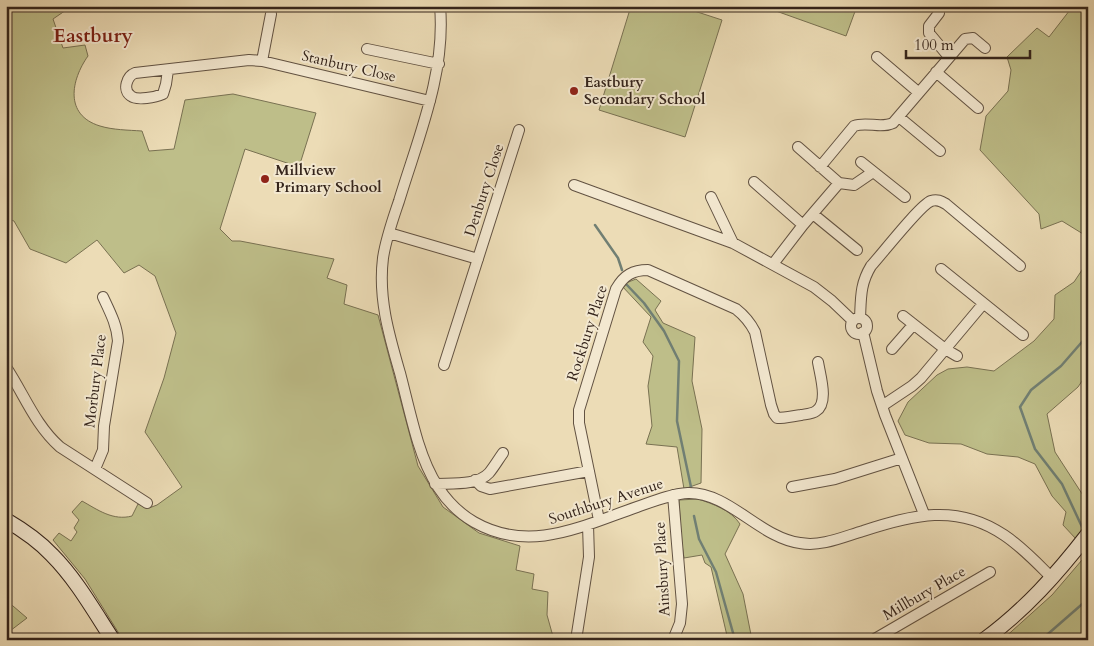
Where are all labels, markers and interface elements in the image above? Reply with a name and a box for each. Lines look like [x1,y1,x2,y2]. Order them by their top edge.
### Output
district label: Eastbury [53,22,134,49]
scale bar [906,28,1030,60]
text: 100 m [914,35,954,55]
street label: Stanbury Close [300,45,398,87]
place label: Eastbury Secondary School [584,72,706,109]
marker: Eastbury Secondary School [568,85,580,97]
street label: Denbury Close [460,141,508,239]
place label: Millview Primary School [275,160,382,197]
marker: Millview Primary School [259,173,271,185]
street label: Rockbury Place [562,282,612,384]
street label: Morbury Place [79,333,111,429]
street label: Southbury Avenue [546,473,666,529]
street label: Ainsbury Place [650,521,674,617]
street label: Millbury Place [879,561,969,625]

